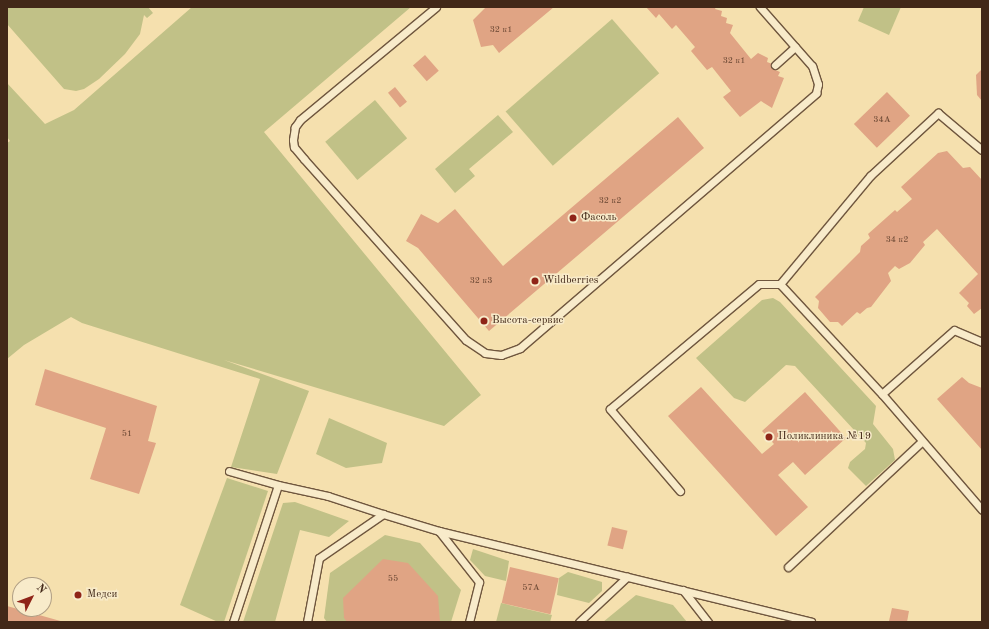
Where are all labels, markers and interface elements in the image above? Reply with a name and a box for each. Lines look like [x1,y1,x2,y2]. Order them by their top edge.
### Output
house number: 32 к1 [490,25,512,35]
house number: 32 к1 [723,56,745,66]
house number: 34А [873,115,891,125]
house number: 32 к2 [599,196,621,206]
place label: Фасоль [581,211,617,225]
marker: Фасоль [568,213,578,223]
house number: 34 к2 [886,235,908,245]
place label: Wildberries [543,274,598,288]
house number: 32 к3 [470,276,492,286]
marker: Wildberries [530,276,540,286]
place label: Высота-сервис [492,314,563,328]
marker: Высота-сервис [479,316,489,326]
house number: 51 [122,429,132,439]
place label: Поликлиника №19 [778,430,871,444]
marker: Поликлиника №19 [763,431,775,443]
house number: 55 [388,574,398,584]
north arrow [12,577,52,617]
text: N [34,583,47,596]
house number: 57А [522,583,540,593]
place label: Медси [87,588,117,602]
marker: Медси [72,589,84,601]

